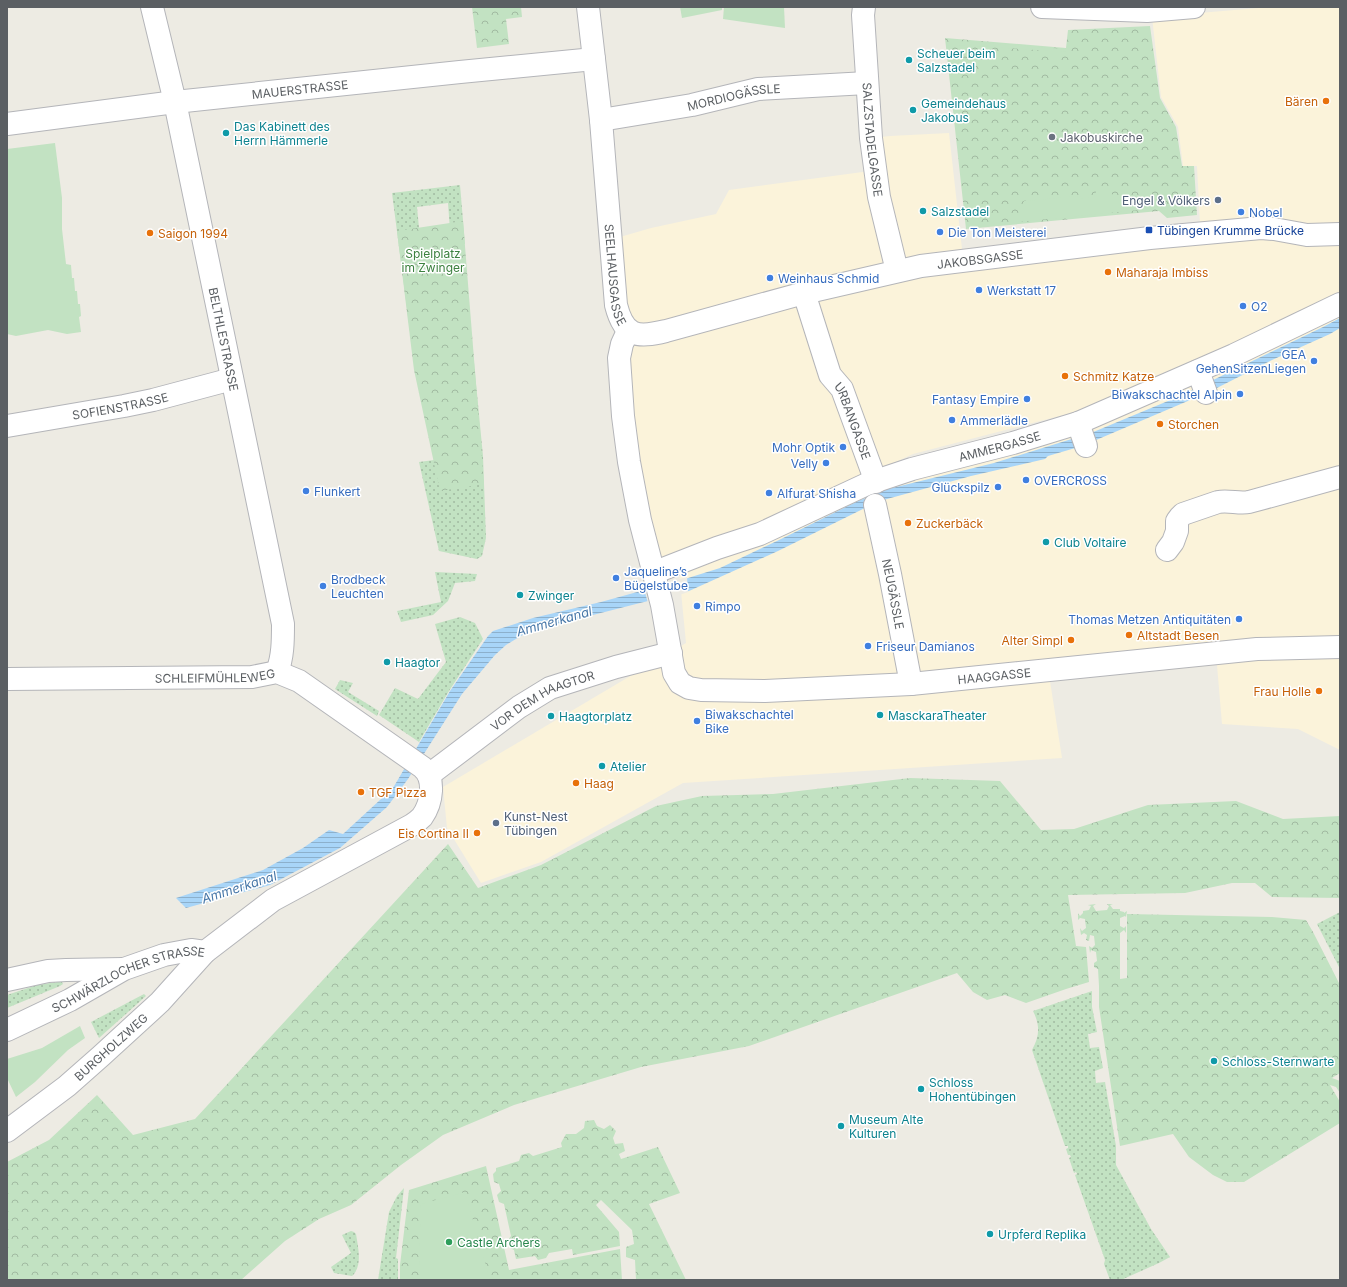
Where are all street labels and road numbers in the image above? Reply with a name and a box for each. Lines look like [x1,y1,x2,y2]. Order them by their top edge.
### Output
street label: MAUERSTRASSE [251,76,349,101]
street label: MORDIOGÄSSLE [686,80,781,113]
street label: SALZSTADELGASSE [860,82,886,198]
street label: SEELHAUSGASSE [602,223,630,328]
street label: JAKOBSGASSE [936,246,1024,272]
street label: BELTHLESTRASSE [206,286,242,392]
street label: URBANGASSE [832,379,875,461]
street label: SOFIENSTRASSE [71,389,170,422]
street label: AMMERGASSE [957,427,1042,464]
street label: NEUGÄSSLE [879,557,908,631]
street label: HAAGGASSE [957,664,1032,687]
street label: SCHLEIFMÜHLEWEG [155,665,276,685]
street label: VOR DEM HAAGTOR [487,667,596,734]
street label: SCHWÄRZLOCHER STRASSE [49,942,206,1015]
street label: BURGHOLZWEG [71,1010,151,1084]

